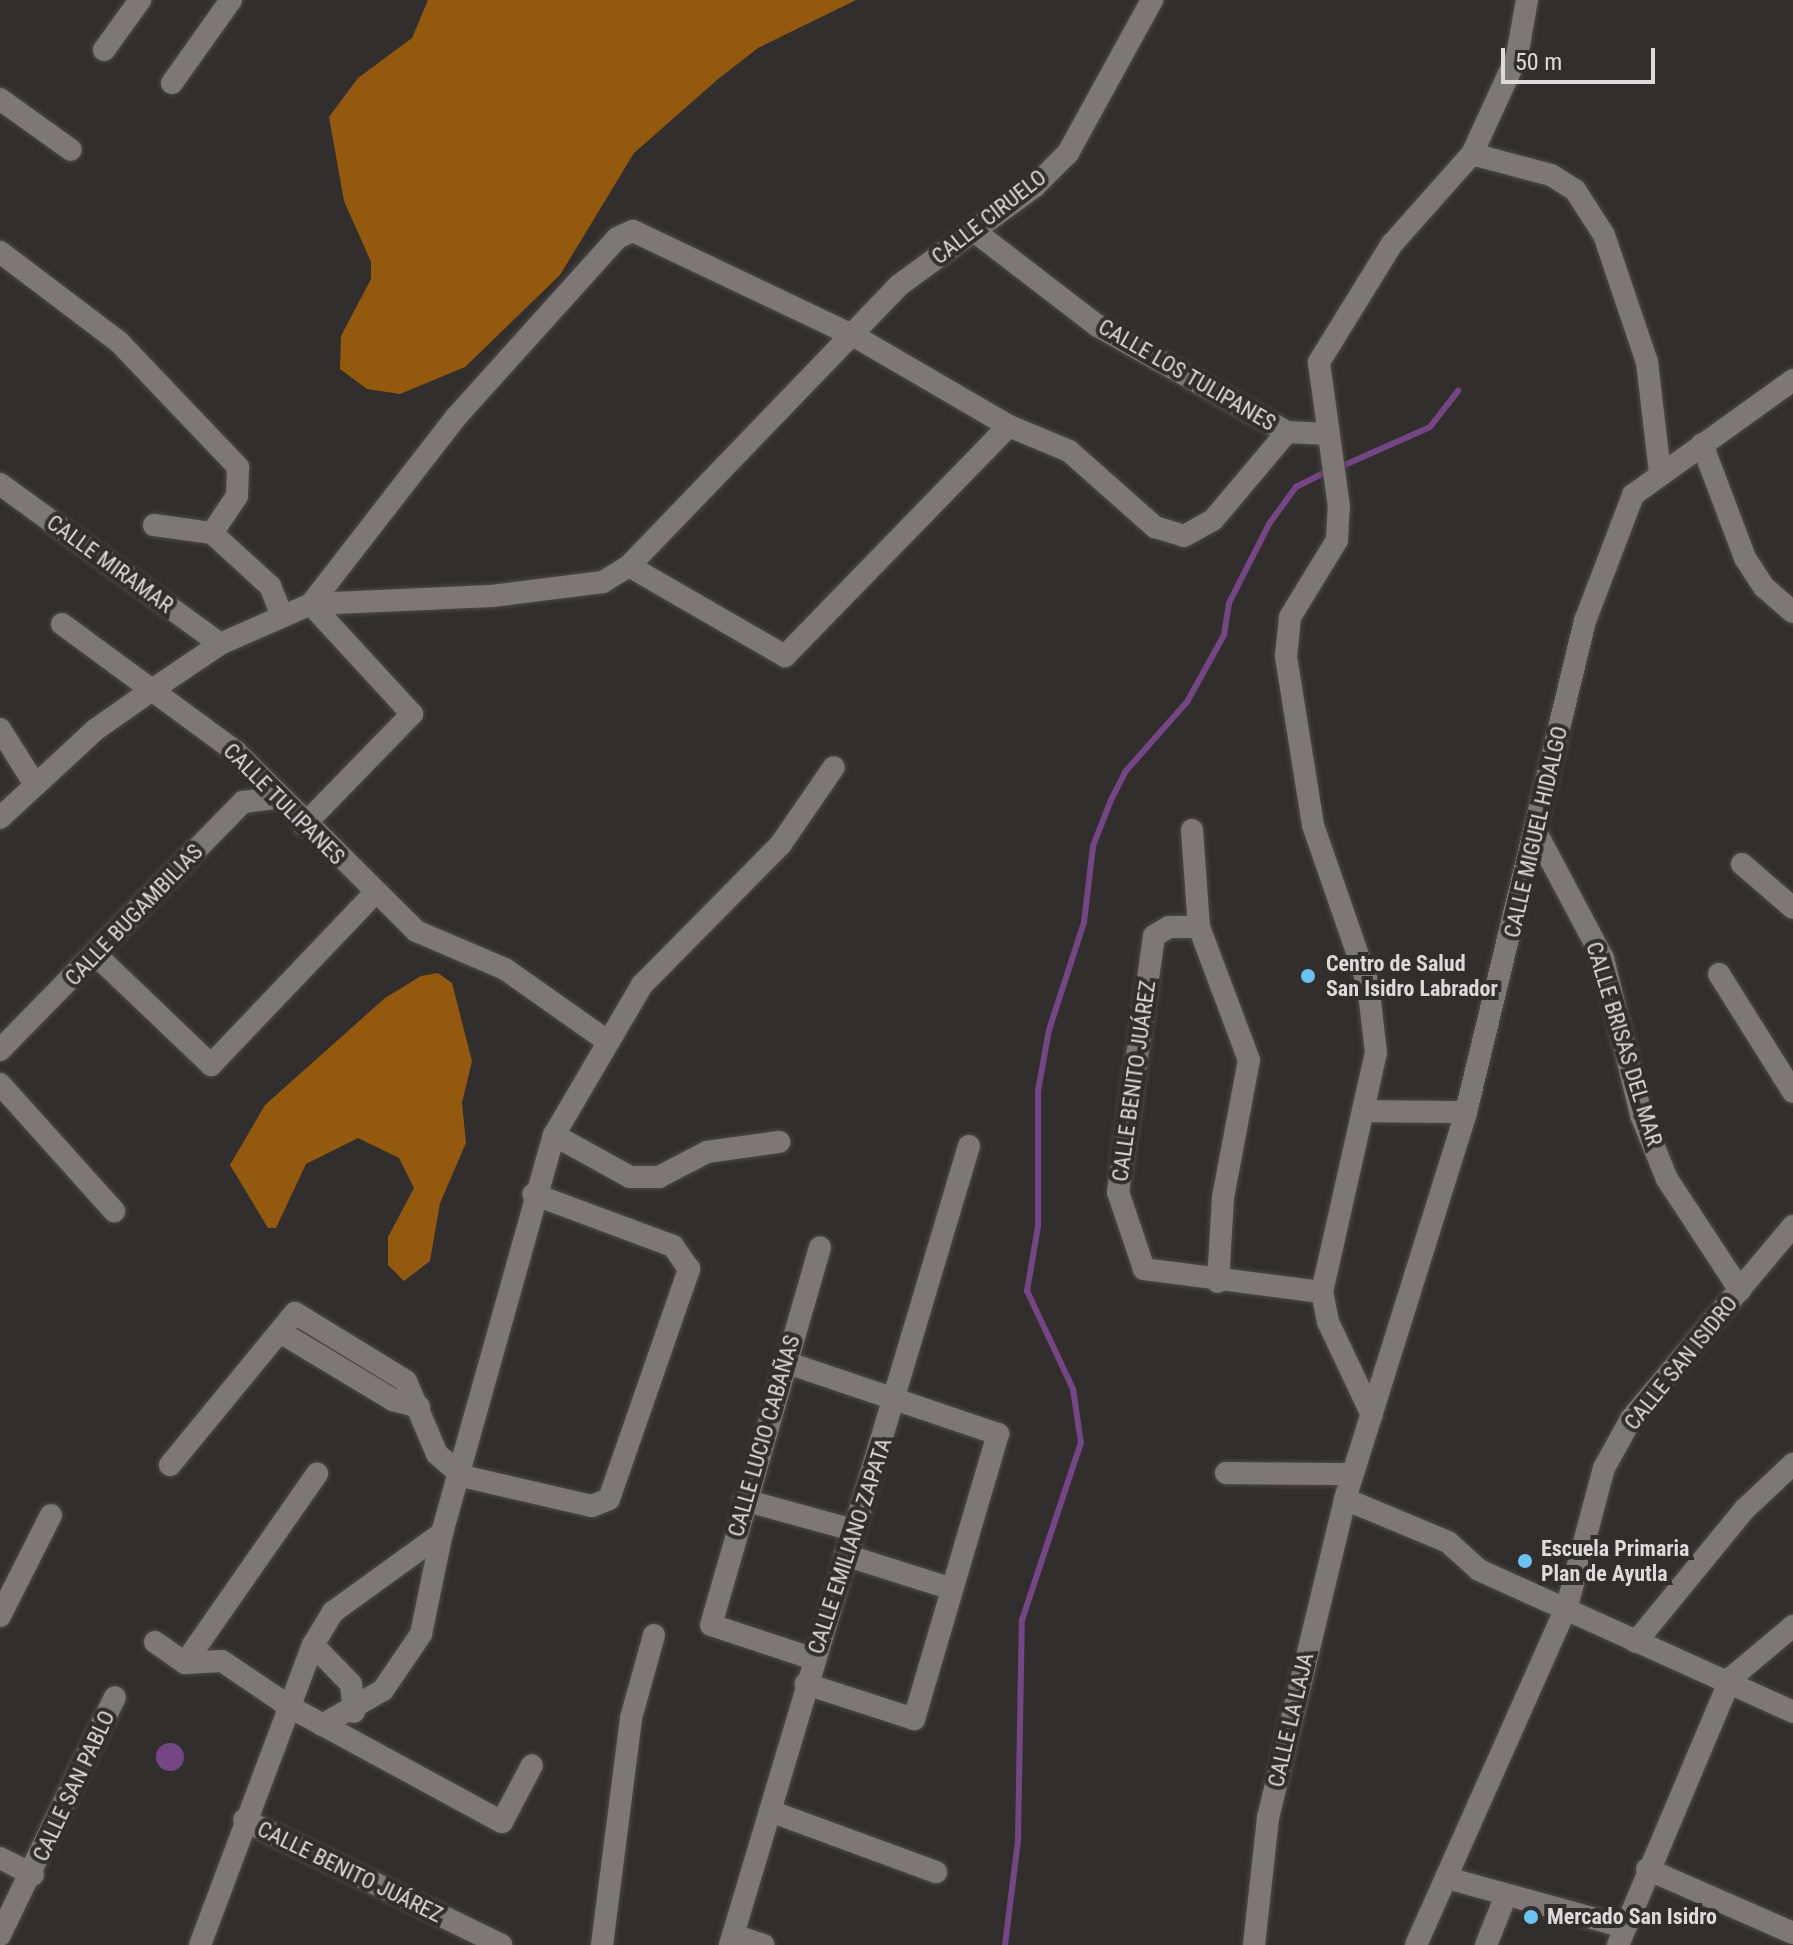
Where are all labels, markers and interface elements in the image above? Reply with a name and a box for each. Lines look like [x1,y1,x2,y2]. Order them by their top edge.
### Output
scale bar [1505,32,1659,82]
text: 50 m [1515,48,1562,76]
street label: CALLE CIRUELO [927,164,1051,270]
street label: CALLE LOS TULIPANES [1094,313,1280,437]
street label: CALLE MIRAMAR [42,509,178,619]
street label: CALLE MIGUEL HIDALGO [1499,724,1573,940]
street label: CALLE TULIPANES [218,738,350,870]
street label: CALLE BUGAMBILIAS [60,839,208,991]
street label: CALLE BRISAS DEL MAR [1580,939,1668,1149]
place label: Centro de Salud San Isidro Labrador [1326,950,1498,1002]
marker: Centro de Salud San Isidro Labrador [1297,965,1319,987]
street label: CALLE BENITO JUÁREZ [1107,979,1161,1183]
street label: CALLE SAN ISIDRO [1619,1291,1743,1435]
street label: CALLE LUCIO CABAÑAS [723,1332,805,1540]
street label: CALLE EMILIANO ZAPATA [803,1435,897,1657]
place label: Escuela Primaria Plan de Ayutla [1541,1535,1689,1586]
marker: Escuela Primaria Plan de Ayutla [1516,1552,1534,1570]
street label: CALLE LA LAJA [1263,1650,1319,1790]
street label: CALLE SAN PABLO [28,1706,120,1866]
street label: CALLE BENITO JUÁREZ [253,1816,447,1928]
place label: Mercado San Isidro [1547,1904,1717,1930]
marker: Mercado San Isidro [1522,1908,1540,1926]

